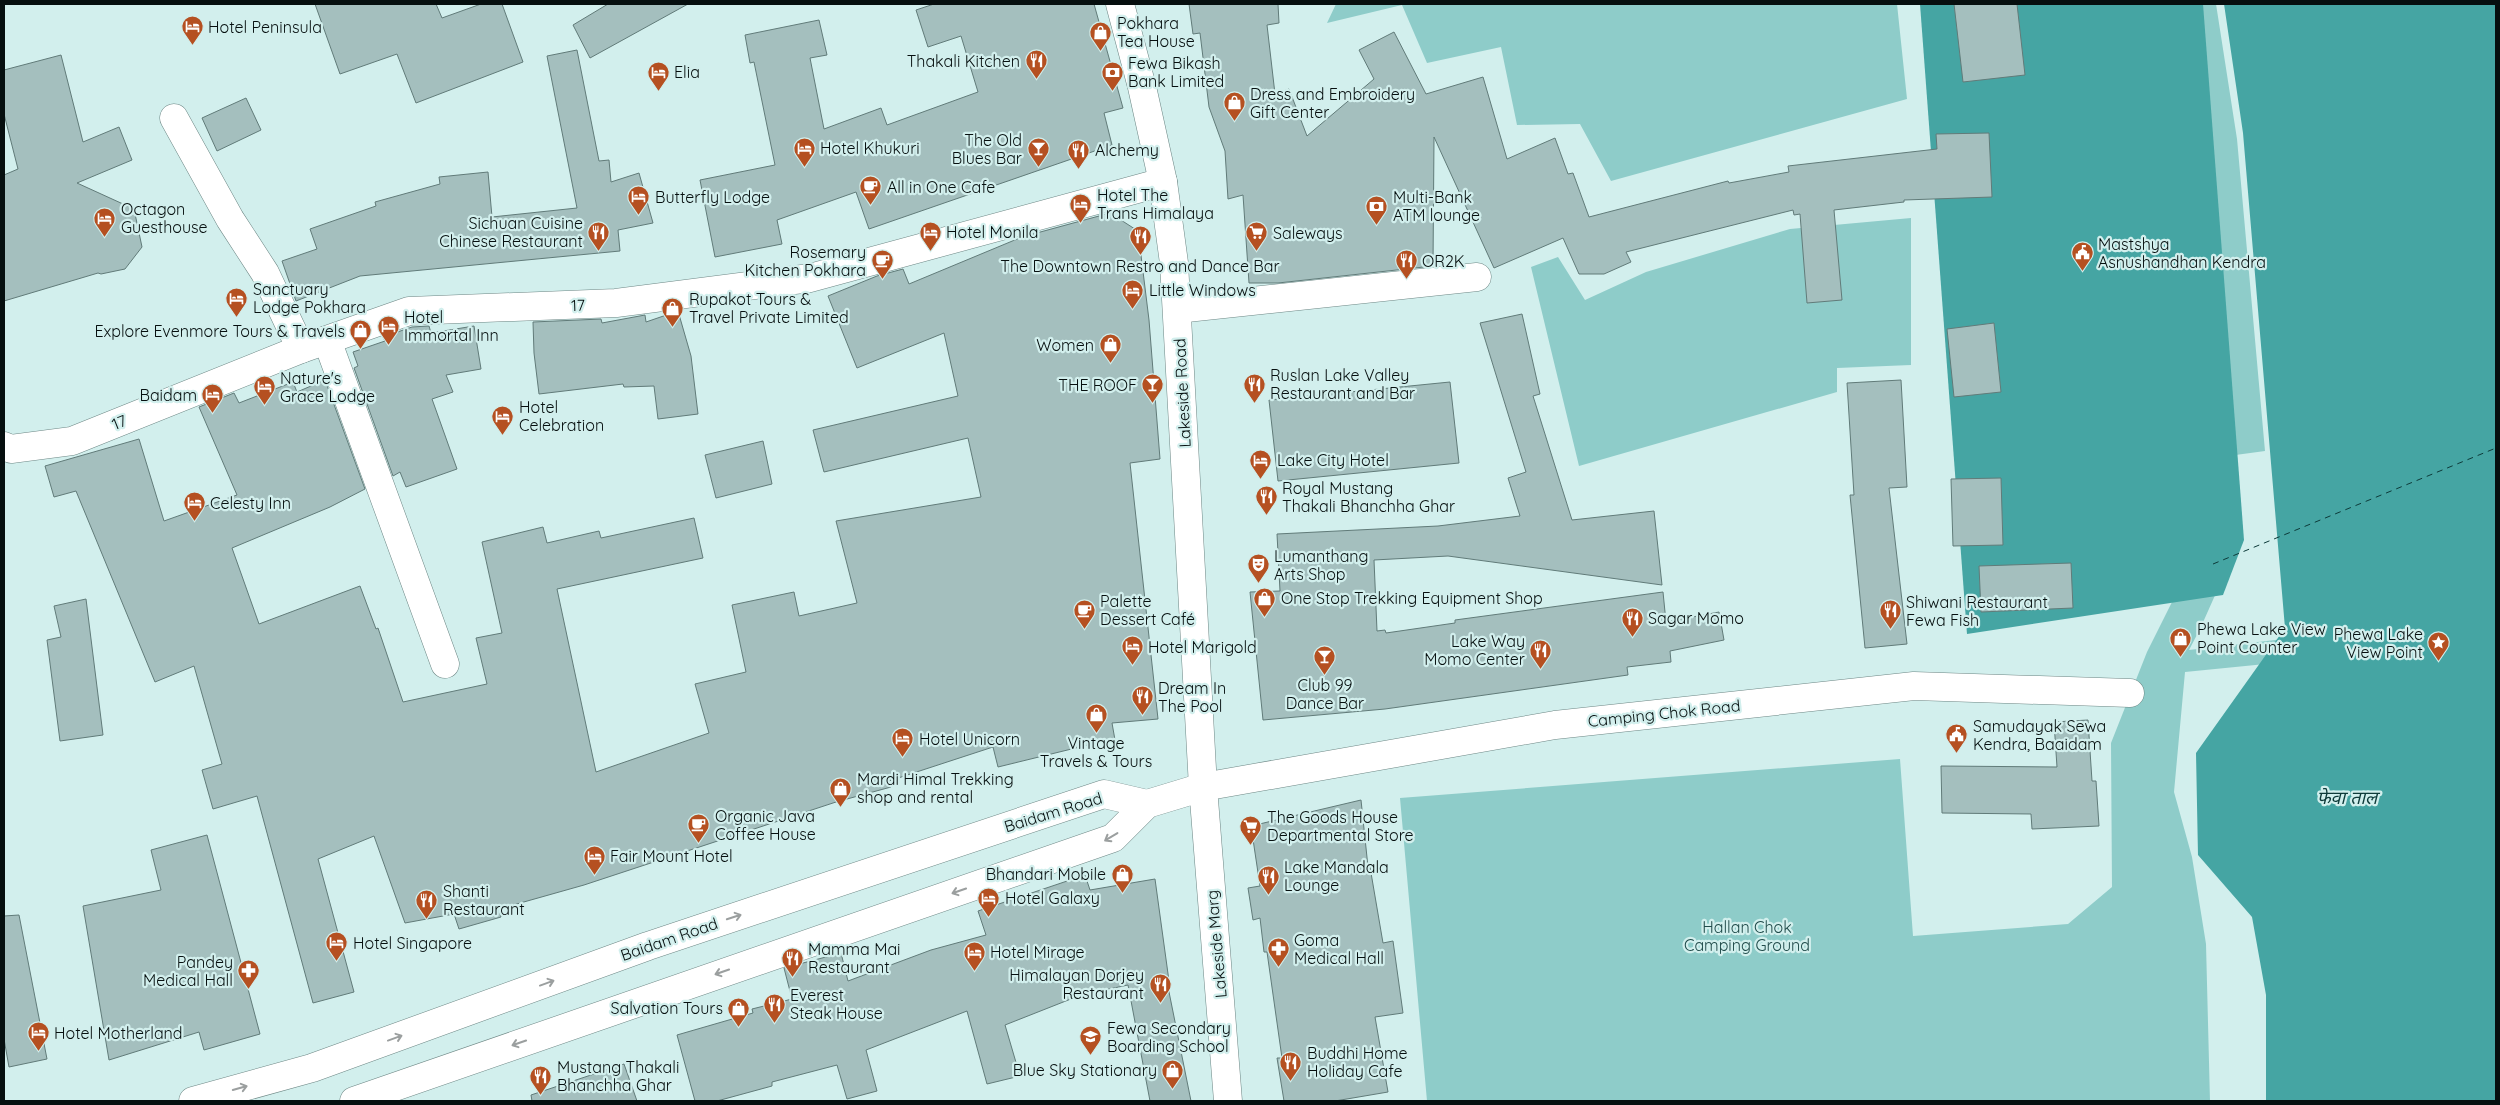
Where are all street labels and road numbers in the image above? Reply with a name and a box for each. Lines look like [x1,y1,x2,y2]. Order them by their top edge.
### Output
street label: 17 [571,295,585,315]
street label: Lakeside Road [1169,338,1195,448]
street label: 17 [109,410,129,434]
street label: Camping Chok Road [1587,695,1741,731]
street label: Baidam Road [1001,788,1105,836]
street label: Lakeside Marg [1201,889,1231,999]
street label: Baidam Road [618,913,720,965]

